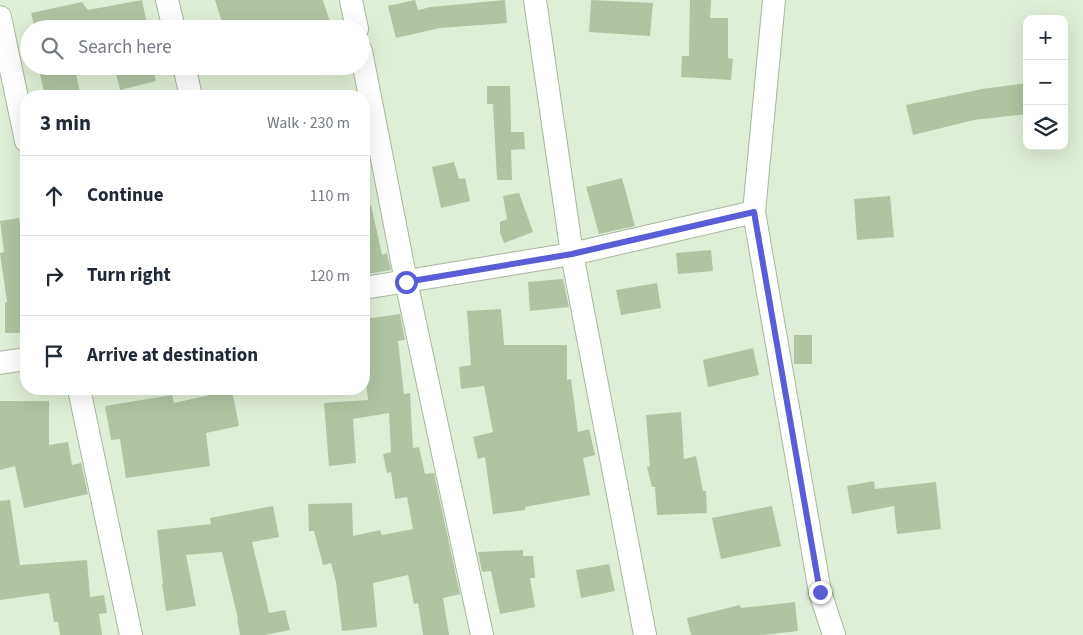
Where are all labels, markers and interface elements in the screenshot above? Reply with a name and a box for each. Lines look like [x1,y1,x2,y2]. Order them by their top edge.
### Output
map controls [1023,15,1068,150]
button: + [1023,15,1068,60]
search box [20,20,370,75]
icon: search [38,34,66,62]
text: Search here [78,34,172,61]
button: − [1023,60,1068,105]
button: layers [1023,105,1068,150]
text: 3 min [40,108,91,138]
text: Walk · 230 m [267,112,350,134]
icon: ahead [40,182,68,210]
text: Continue [87,182,164,209]
text: 110 m [310,185,350,207]
icon: right [40,262,68,290]
text: Turn right [87,262,171,289]
text: 120 m [310,265,350,287]
route start [395,271,418,294]
icon: arrive [40,342,68,370]
text: Arrive at destination [87,342,258,369]
route end [809,581,832,604]

